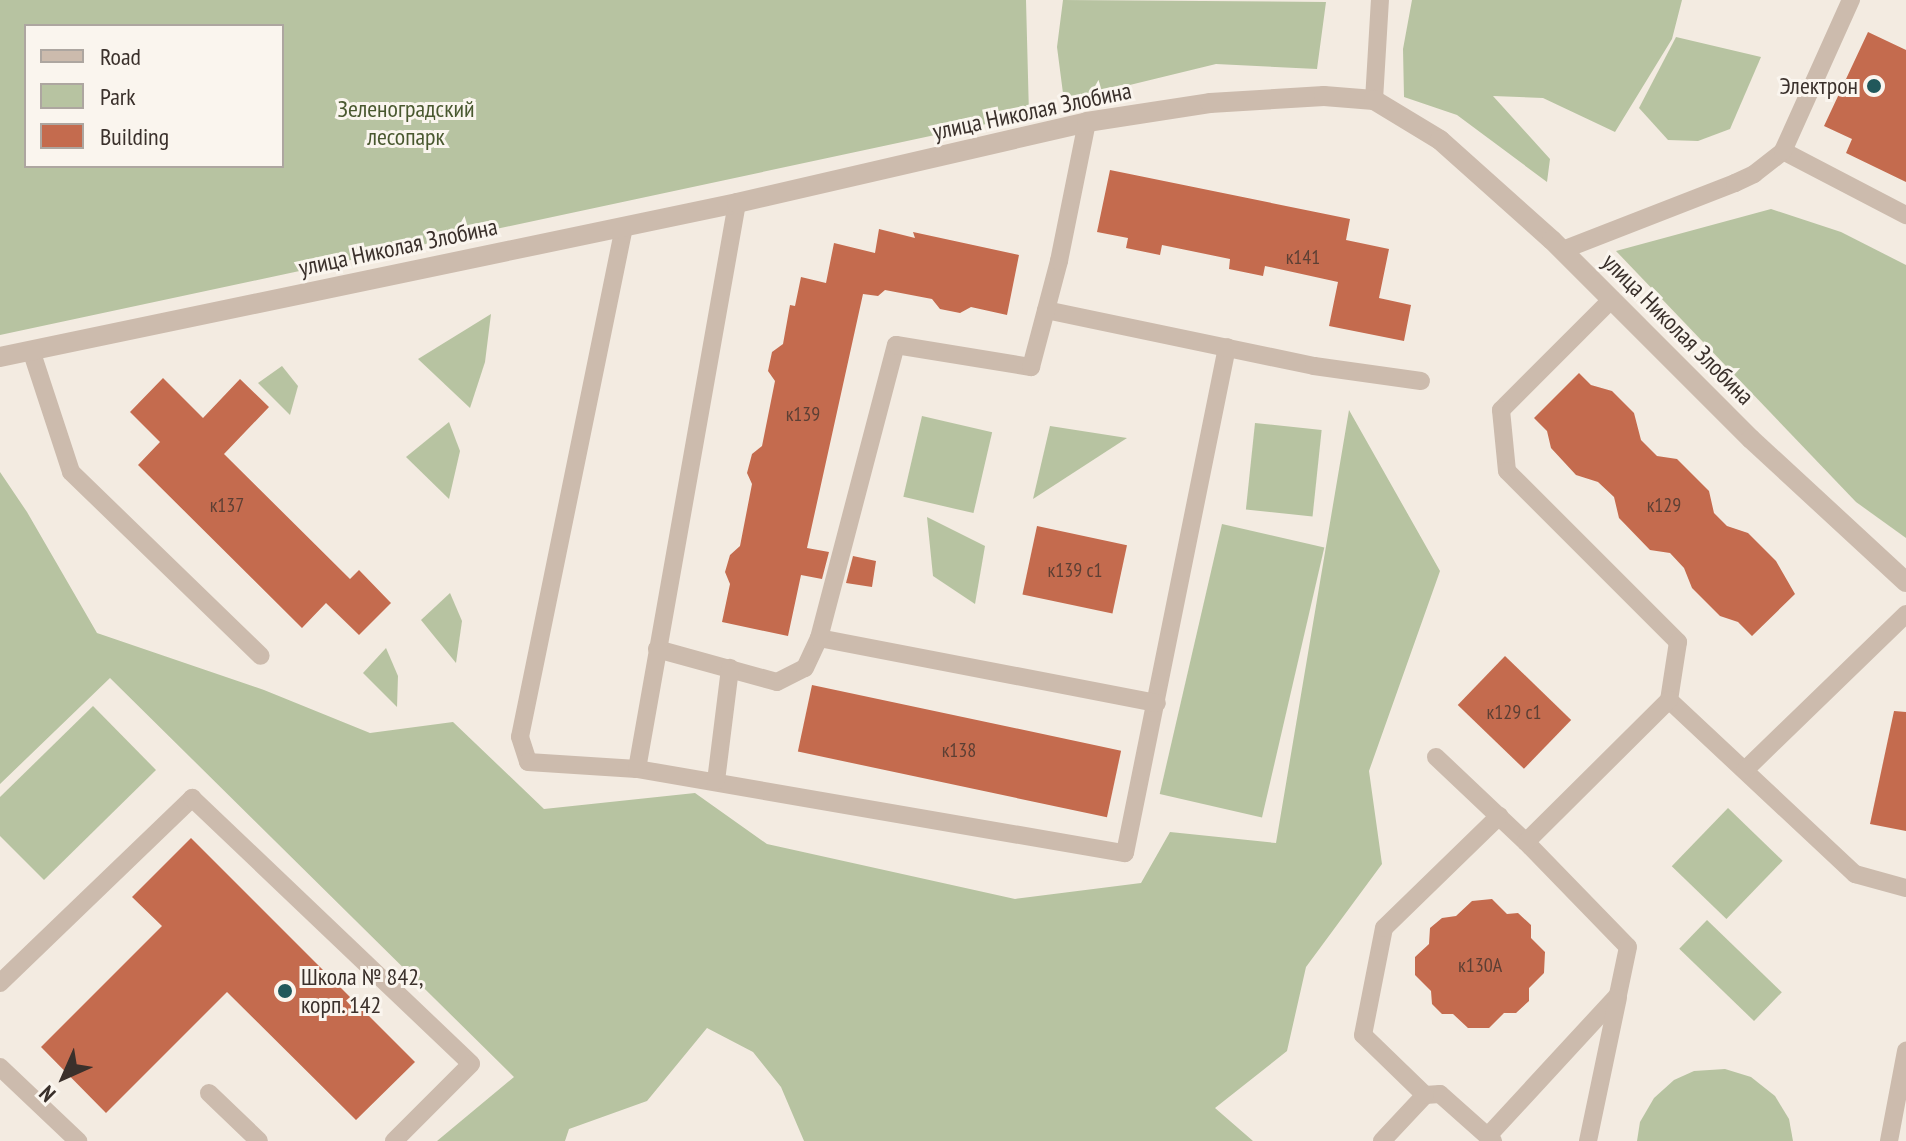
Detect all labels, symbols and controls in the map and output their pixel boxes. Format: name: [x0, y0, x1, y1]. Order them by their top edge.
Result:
legend: [24, 24, 284, 168]
text: Road: [100, 41, 141, 72]
place label: Электрон: [1780, 72, 1858, 100]
street label: улица Николая Злобина: [930, 76, 1134, 146]
marker: Электрон: [1865, 77, 1883, 95]
text: Park: [100, 81, 136, 112]
park label: Зеленоградский лесопарк: [338, 95, 474, 151]
text: Building: [100, 121, 169, 152]
street label: улица Николая Злобина: [296, 212, 500, 282]
house number: к141: [1286, 245, 1320, 269]
street label: улица Николая Злобина: [1596, 247, 1760, 411]
house number: к139: [786, 402, 820, 426]
house number: к137: [210, 493, 244, 517]
house number: к129: [1647, 493, 1681, 517]
house number: к139 с1: [1047, 558, 1103, 582]
house number: к129 с1: [1486, 700, 1542, 724]
house number: к138: [942, 738, 976, 762]
house number: к130А: [1458, 953, 1502, 977]
place label: Школа № 842, корп. 142: [301, 963, 423, 1019]
marker: Школа № 842, корп. 142: [276, 982, 294, 1000]
north arrow: [24, 1037, 104, 1117]
text: N: [33, 1080, 61, 1108]

